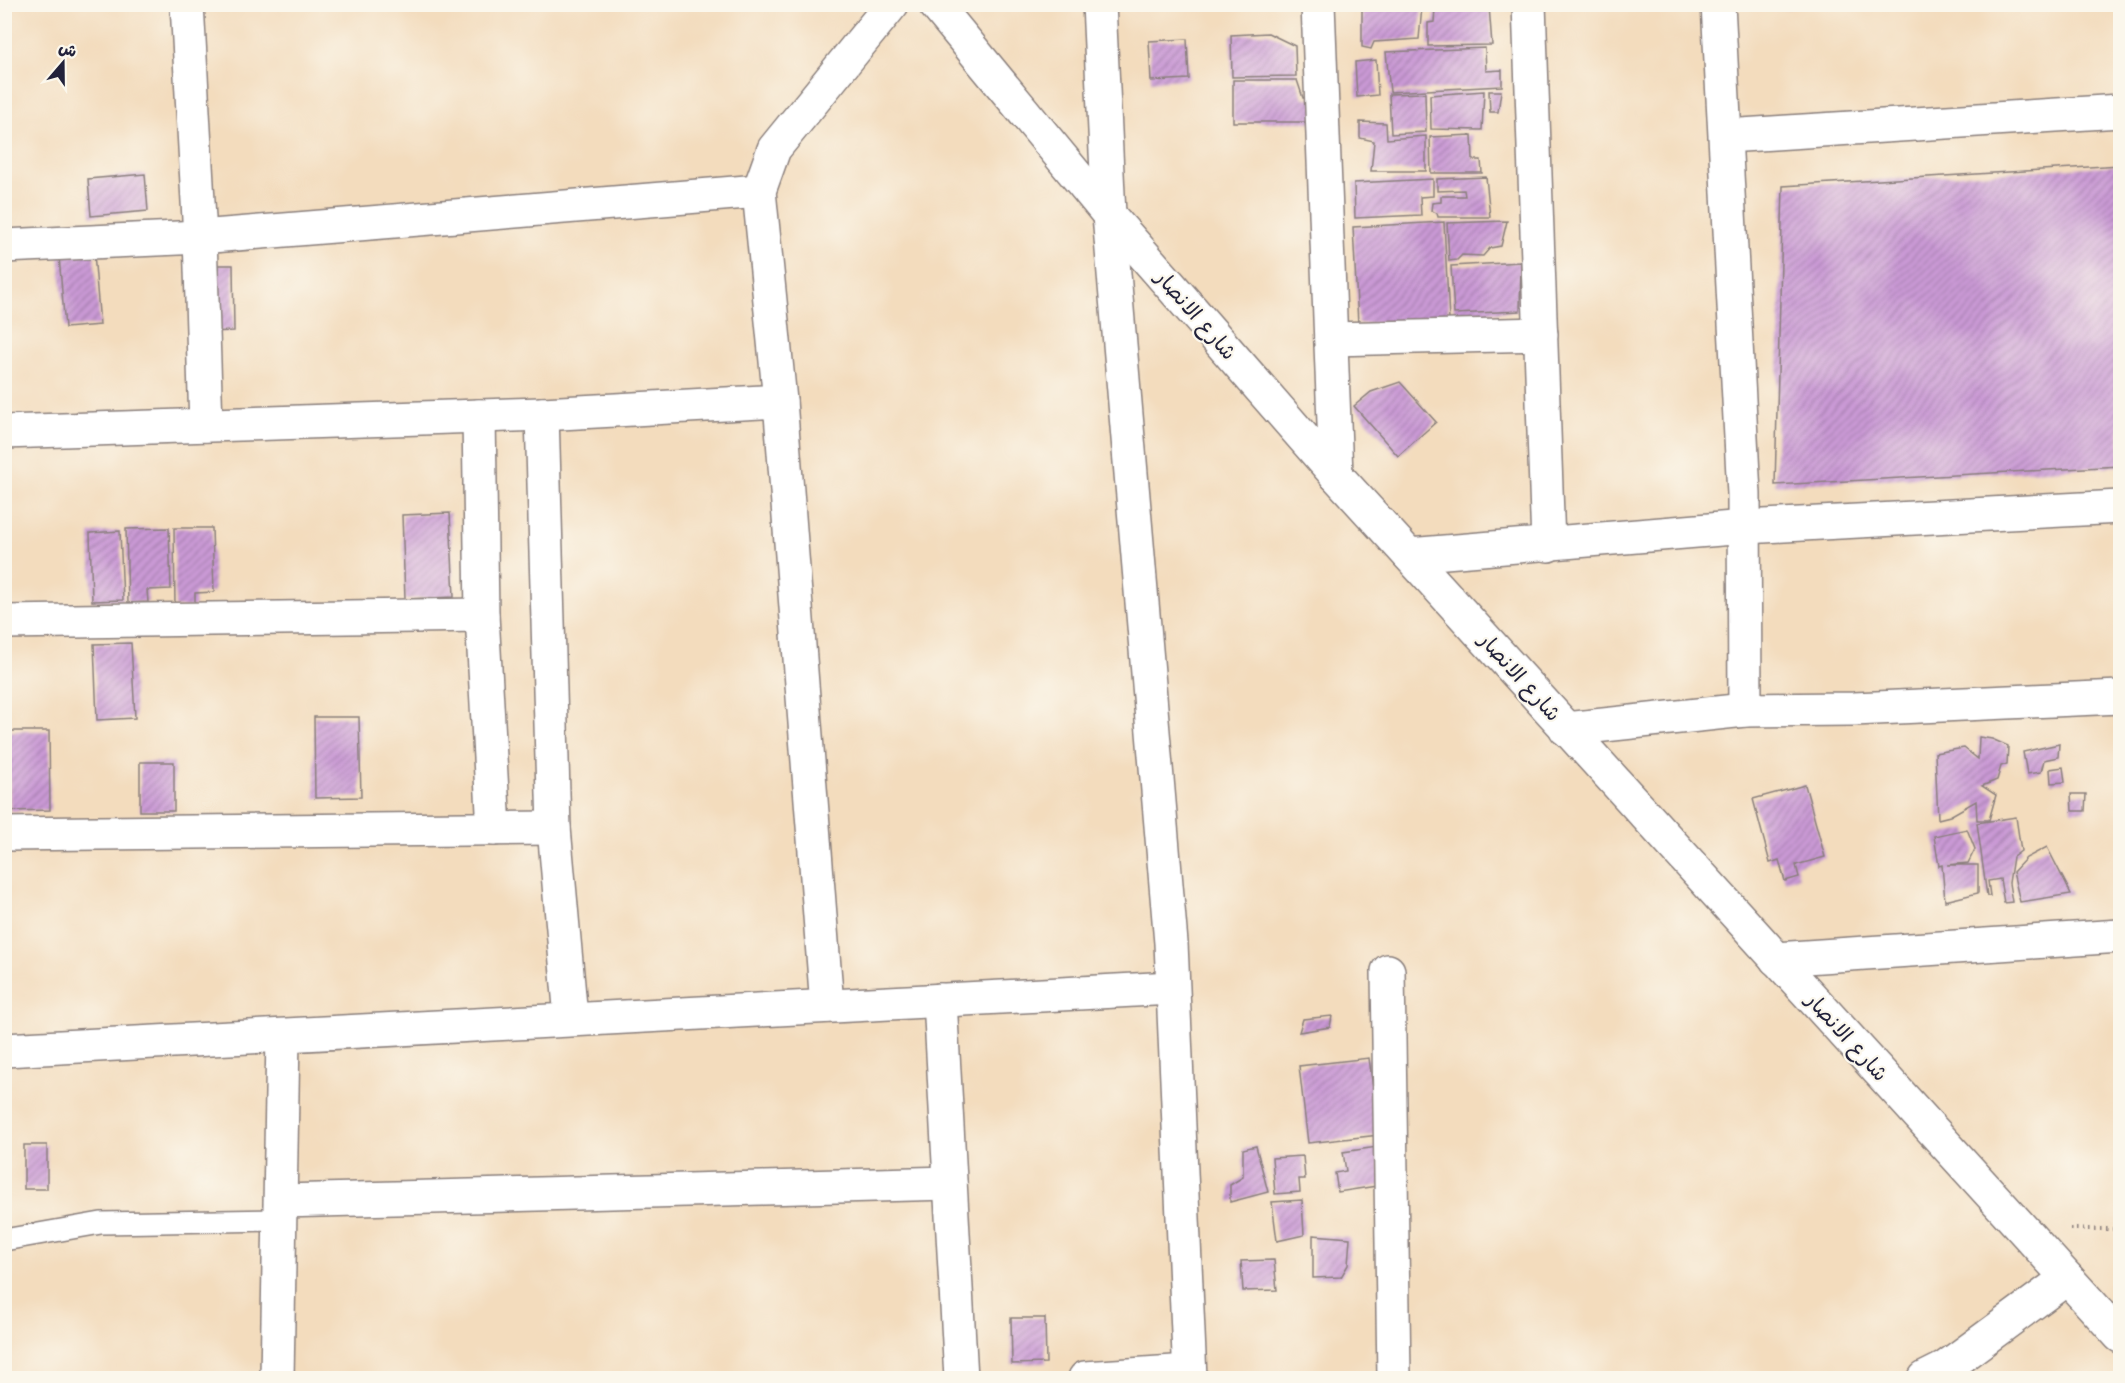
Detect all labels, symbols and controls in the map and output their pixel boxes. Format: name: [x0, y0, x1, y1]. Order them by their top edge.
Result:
north arrow: [33, 33, 93, 93]
text: ش: [56, 36, 80, 62]
street label: شارع الانصار: [1147, 263, 1243, 366]
street label: شارع الانصار: [1471, 625, 1567, 728]
street label: شارع الانصار: [1798, 985, 1894, 1088]

